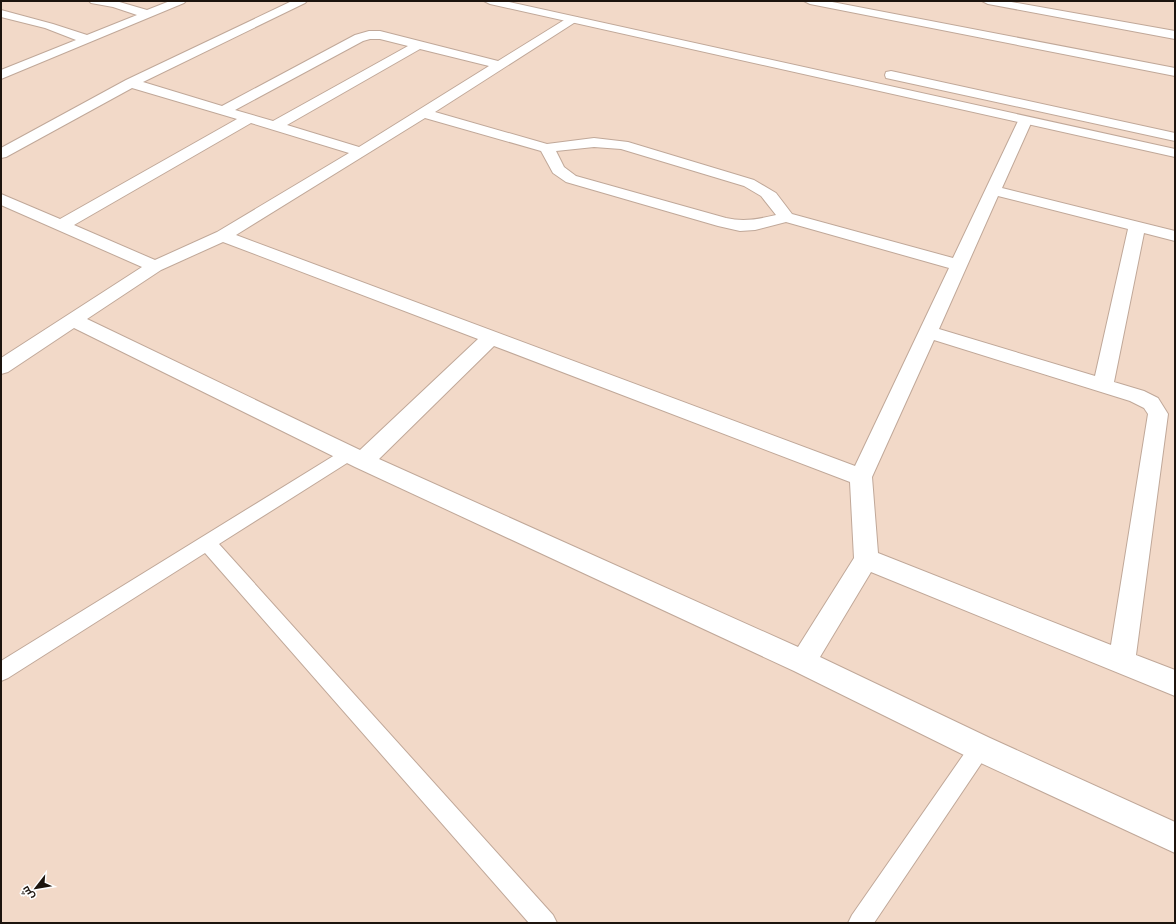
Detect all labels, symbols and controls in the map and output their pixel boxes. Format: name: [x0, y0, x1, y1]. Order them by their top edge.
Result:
north arrow: [16, 868, 56, 908]
text: ش: [18, 883, 37, 903]

